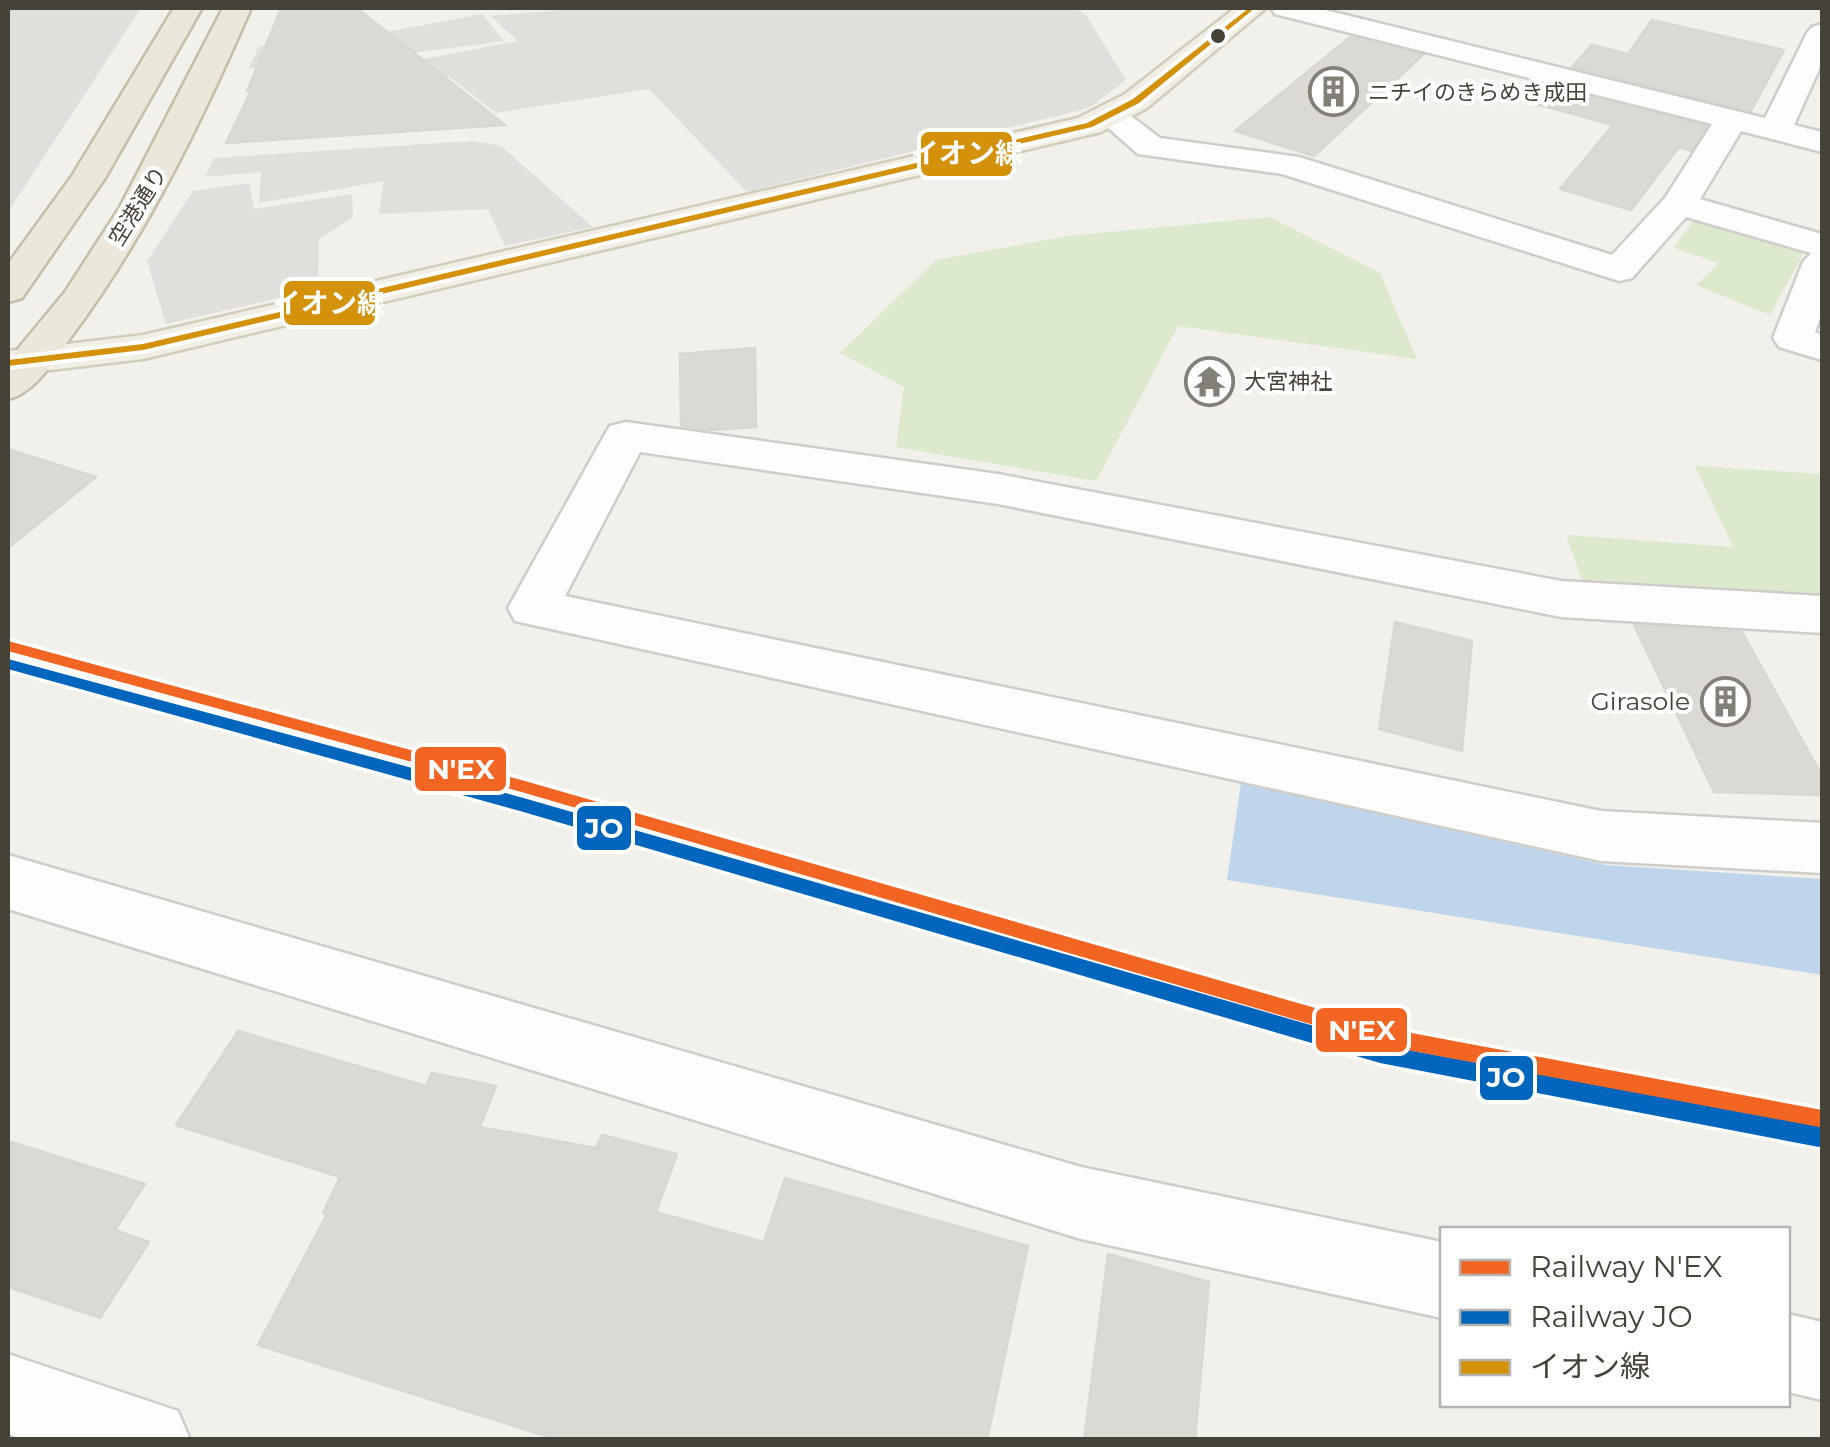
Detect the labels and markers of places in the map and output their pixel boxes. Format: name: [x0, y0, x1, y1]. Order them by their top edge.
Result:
unlabelled marker: [1208, 26, 1228, 46]
building icon: ニチイのきらめき成田: [1307, 66, 1359, 118]
place label: ニチイのきらめき成田: [1368, 79, 1587, 106]
temple icon: 大宮神社: [1183, 355, 1235, 407]
place label: 大宮神社: [1244, 368, 1332, 395]
building icon: Girasole: [1699, 675, 1751, 727]
place label: Girasole: [1590, 686, 1690, 716]

